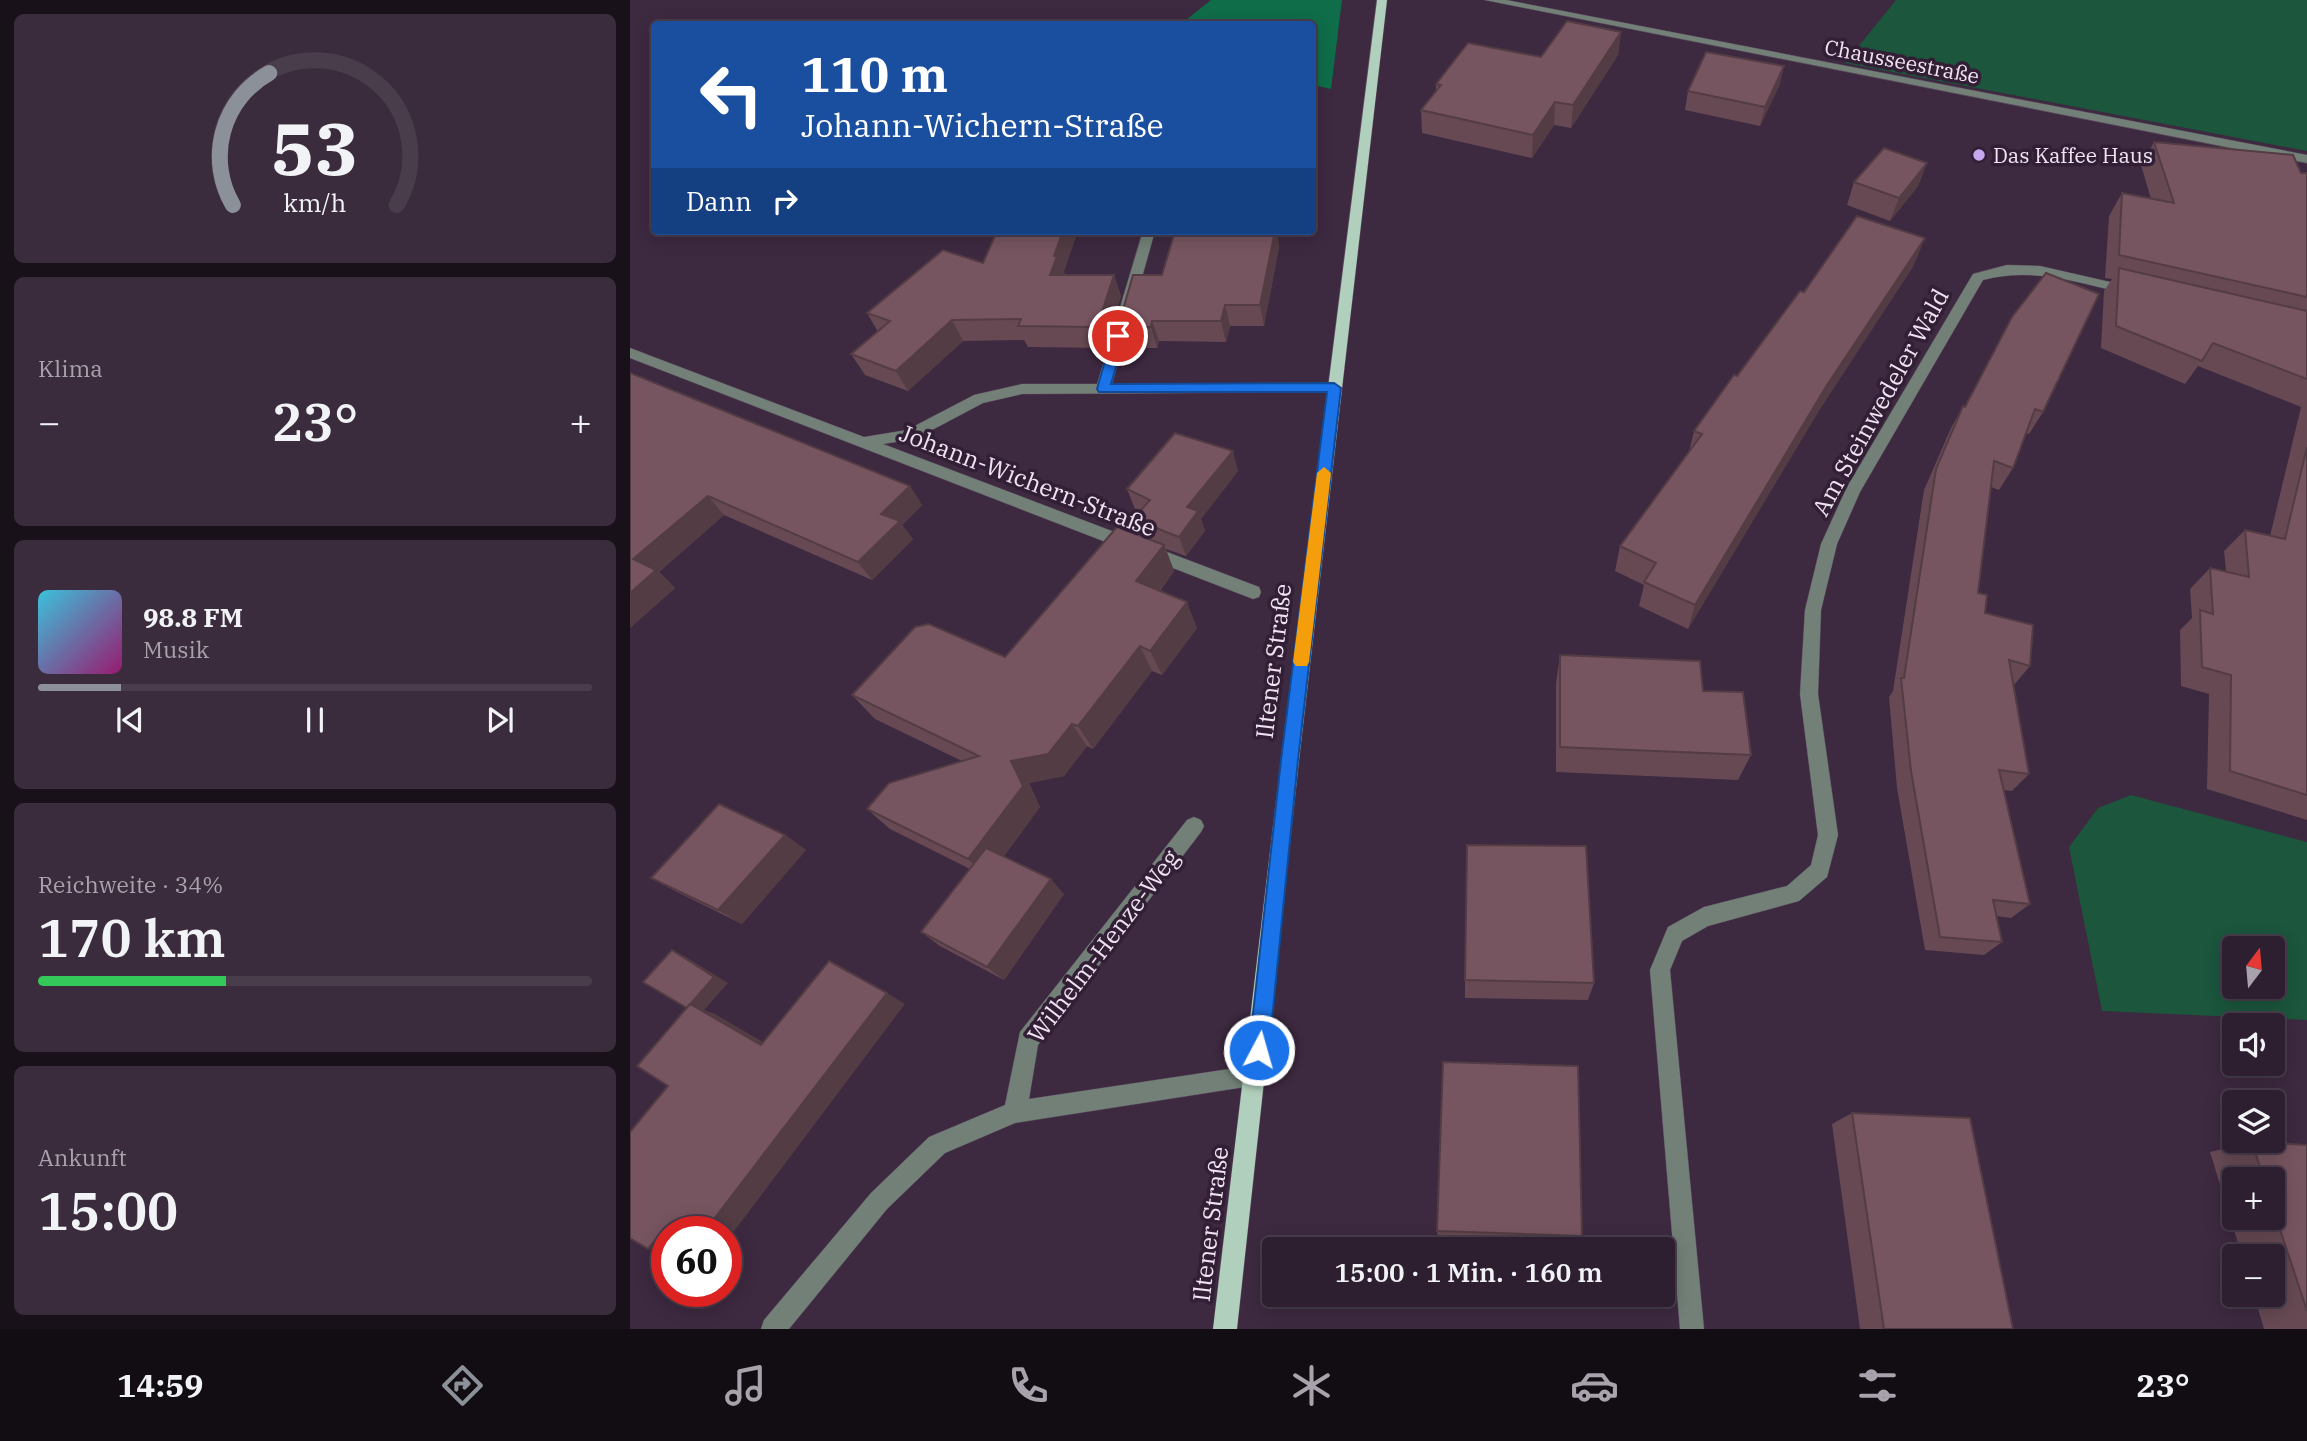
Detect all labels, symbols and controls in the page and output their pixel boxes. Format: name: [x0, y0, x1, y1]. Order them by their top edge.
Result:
street label: Chausseestraße: [1822, 32, 1982, 90]
text: 110 m: [801, 42, 948, 105]
icon: left: [686, 49, 777, 140]
text: 53: [271, 100, 359, 195]
text: Johann-Wichern-Straße: [801, 104, 1164, 146]
place label: Das Kaffee Haus: [1993, 141, 2153, 169]
marker: Das Kaffee Haus: [1971, 147, 1987, 163]
icon: right: [766, 182, 804, 220]
text: Dann: [686, 184, 752, 218]
text: km/h: [283, 185, 347, 218]
street label: Am Steinwedeler Wald: [1804, 283, 1956, 521]
pin: [1088, 306, 1148, 366]
icon: arrive: [1099, 317, 1137, 355]
text: Klima: [38, 353, 103, 383]
text: 23°: [272, 388, 358, 455]
text: −: [38, 397, 61, 446]
text: +: [569, 397, 592, 446]
street label: Johann-Wichern-Straße: [895, 416, 1161, 544]
street label: Iltener Straße: [1248, 582, 1298, 740]
text: 98.8 FM: [143, 600, 243, 634]
text: Musik: [143, 634, 209, 664]
icon: previous: [111, 701, 149, 739]
icon: pause: [296, 701, 334, 739]
icon: next: [481, 701, 519, 739]
street label: Wilhelm-Henze-Weg: [1020, 843, 1186, 1049]
text: Reichweite · 34%: [38, 869, 223, 899]
text: 170 km: [38, 904, 226, 971]
north arrow: [2222, 936, 2286, 999]
map controls: [2222, 936, 2285, 1307]
position arrow: [1222, 1013, 1296, 1087]
button: sound: [2222, 1013, 2285, 1076]
button: layers: [2222, 1090, 2285, 1153]
text: Ankunft: [38, 1142, 127, 1172]
street label: Iltener Straße: [1185, 1145, 1235, 1303]
button: +: [2222, 1167, 2285, 1230]
text: 15:00: [38, 1177, 178, 1244]
speed limit sign: 60: [651, 1216, 742, 1307]
button: −: [2222, 1244, 2285, 1307]
text: 15:00 · 1 Min. · 160 m: [1335, 1255, 1602, 1289]
icon: directions: [438, 1361, 487, 1410]
icon: music: [721, 1361, 770, 1410]
icon: phone: [1004, 1361, 1053, 1410]
icon: climate: [1287, 1361, 1336, 1410]
icon: car: [1570, 1361, 1619, 1410]
icon: filters: [1853, 1361, 1902, 1410]
text: 14:59: [117, 1364, 204, 1406]
text: 23°: [2136, 1364, 2190, 1406]

